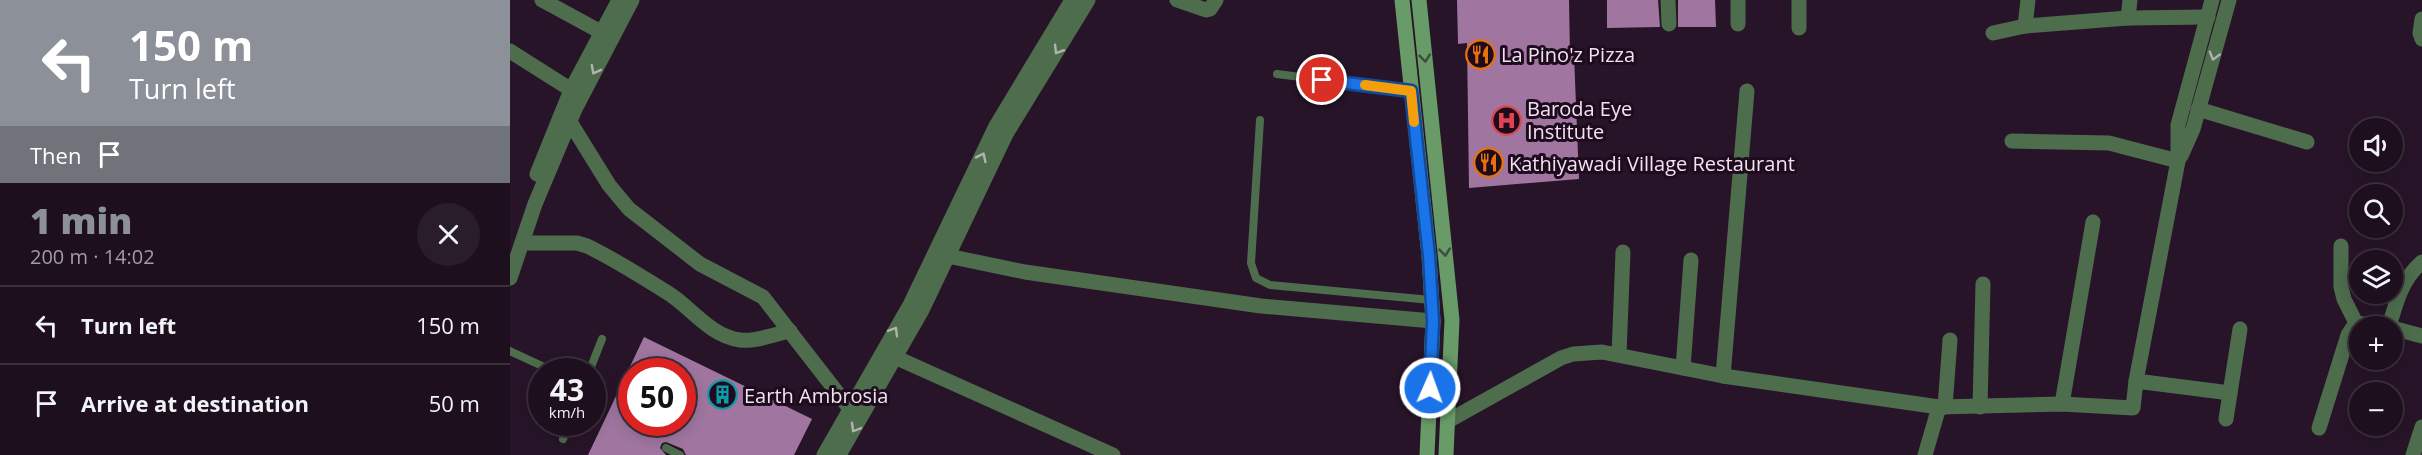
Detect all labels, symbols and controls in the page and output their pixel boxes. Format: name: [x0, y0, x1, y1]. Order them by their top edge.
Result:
text: 150 m: [129, 16, 253, 73]
icon: left: [30, 24, 108, 102]
restaurant icon: La Pino'z Pizza: [1464, 38, 1496, 70]
place label: La Pino'z Pizza: [1501, 41, 1635, 68]
one-way arrow: [1053, 44, 1065, 54]
one-way arrow: [2209, 50, 2221, 61]
pin: [1296, 54, 1347, 105]
one-way arrow: [1418, 54, 1431, 63]
icon: arrive: [1305, 63, 1338, 96]
one-way arrow: [591, 64, 603, 75]
text: Turn left: [129, 70, 236, 107]
place label: Baroda Eye Institute: [1527, 95, 1632, 145]
hospital icon: Baroda Eye Institute: [1490, 104, 1522, 136]
map controls: [2349, 118, 2403, 436]
button: sound: [2349, 118, 2403, 172]
icon: arrive: [93, 138, 126, 171]
text: Then: [30, 140, 81, 170]
restaurant icon: Kathiyawadi Village Restaurant: [1472, 147, 1504, 179]
place label: Kathiyawadi Village Restaurant: [1509, 150, 1795, 177]
one-way arrow: [974, 152, 986, 163]
button: search: [2349, 184, 2403, 238]
text: 1 min: [30, 196, 132, 245]
button: close: [417, 203, 480, 266]
text: 200 m · 14:02: [30, 243, 155, 270]
one-way arrow: [1438, 248, 1451, 257]
button: layers: [2349, 250, 2403, 304]
icon: left: [30, 309, 63, 342]
text: Turn left: [81, 310, 176, 340]
text: 150 m: [416, 310, 480, 340]
button: +: [2349, 316, 2403, 370]
one-way arrow: [887, 327, 899, 337]
position arrow: [1398, 356, 1462, 420]
speed limit sign: 50: [618, 358, 696, 436]
text: 43: [550, 369, 584, 410]
building icon: Earth Ambrosia: [707, 379, 739, 411]
place label: Earth Ambrosia: [744, 382, 888, 409]
button: −: [2349, 382, 2403, 436]
icon: arrive: [30, 387, 63, 420]
text: Arrive at destination: [81, 388, 309, 418]
text: 50 m: [429, 388, 480, 418]
text: km/h: [549, 402, 585, 422]
one-way arrow: [850, 422, 862, 432]

